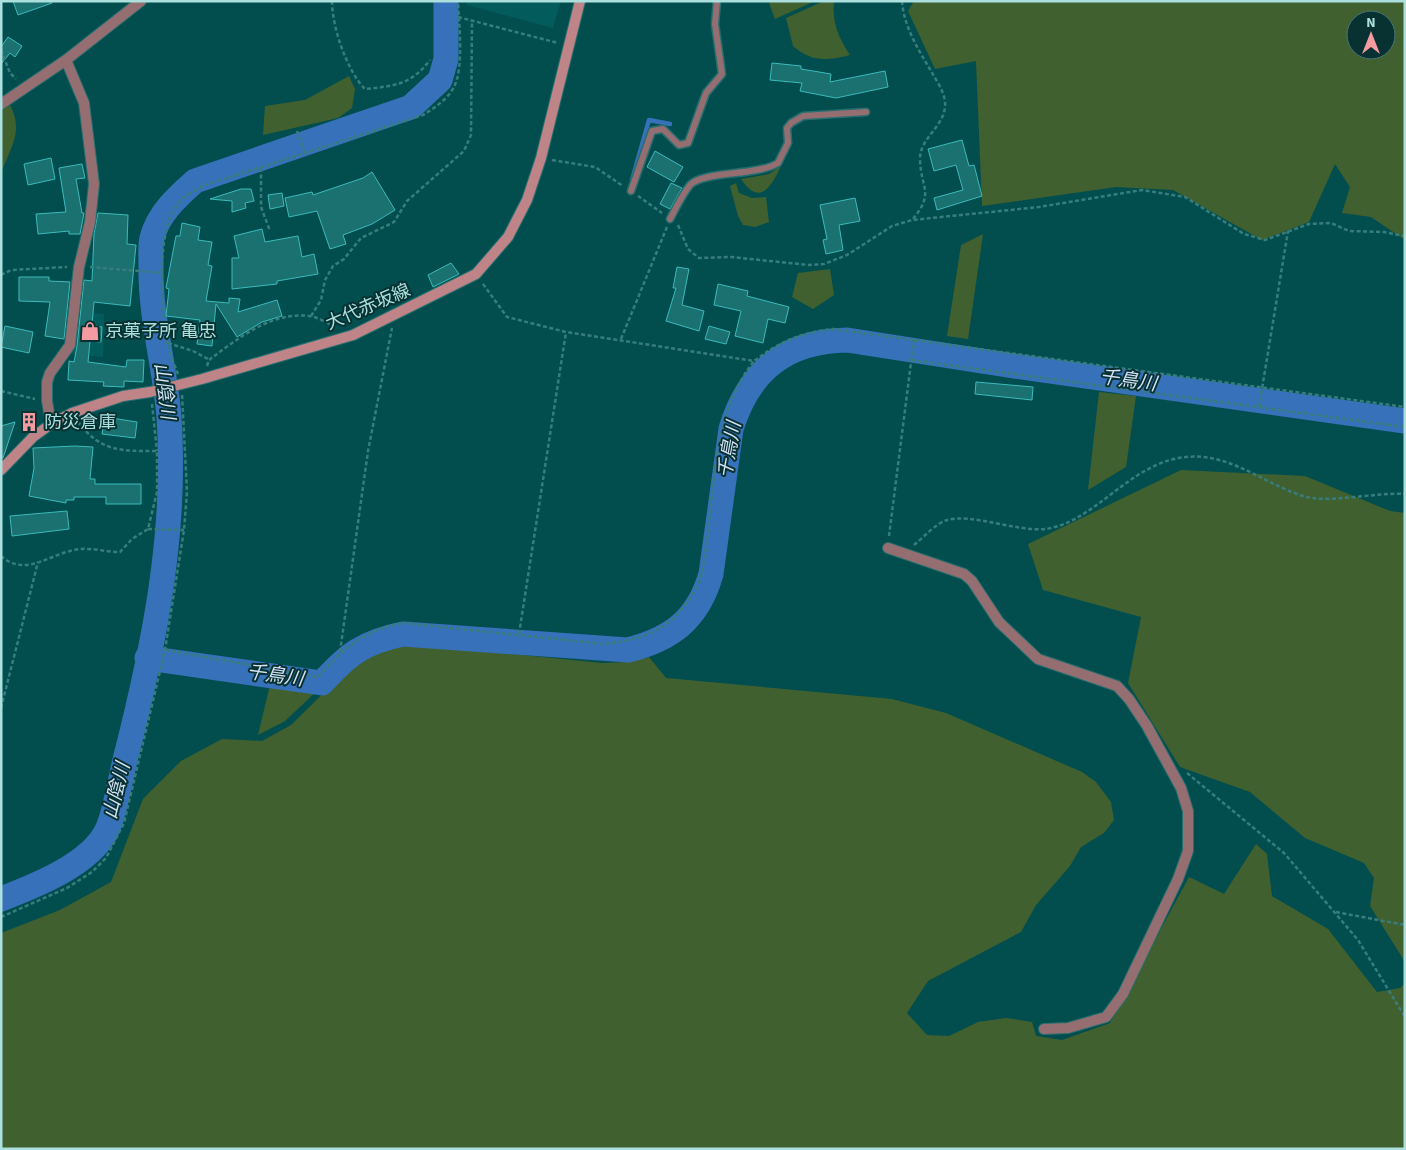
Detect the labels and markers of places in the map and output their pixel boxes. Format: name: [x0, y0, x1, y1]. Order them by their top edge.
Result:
place label: 京菓子所 亀忠: [105, 319, 217, 344]
shop icon: 京菓子所 亀忠: [79, 320, 101, 342]
place label: 防災倉庫: [44, 410, 116, 435]
building icon: 防災倉庫: [18, 411, 40, 433]

